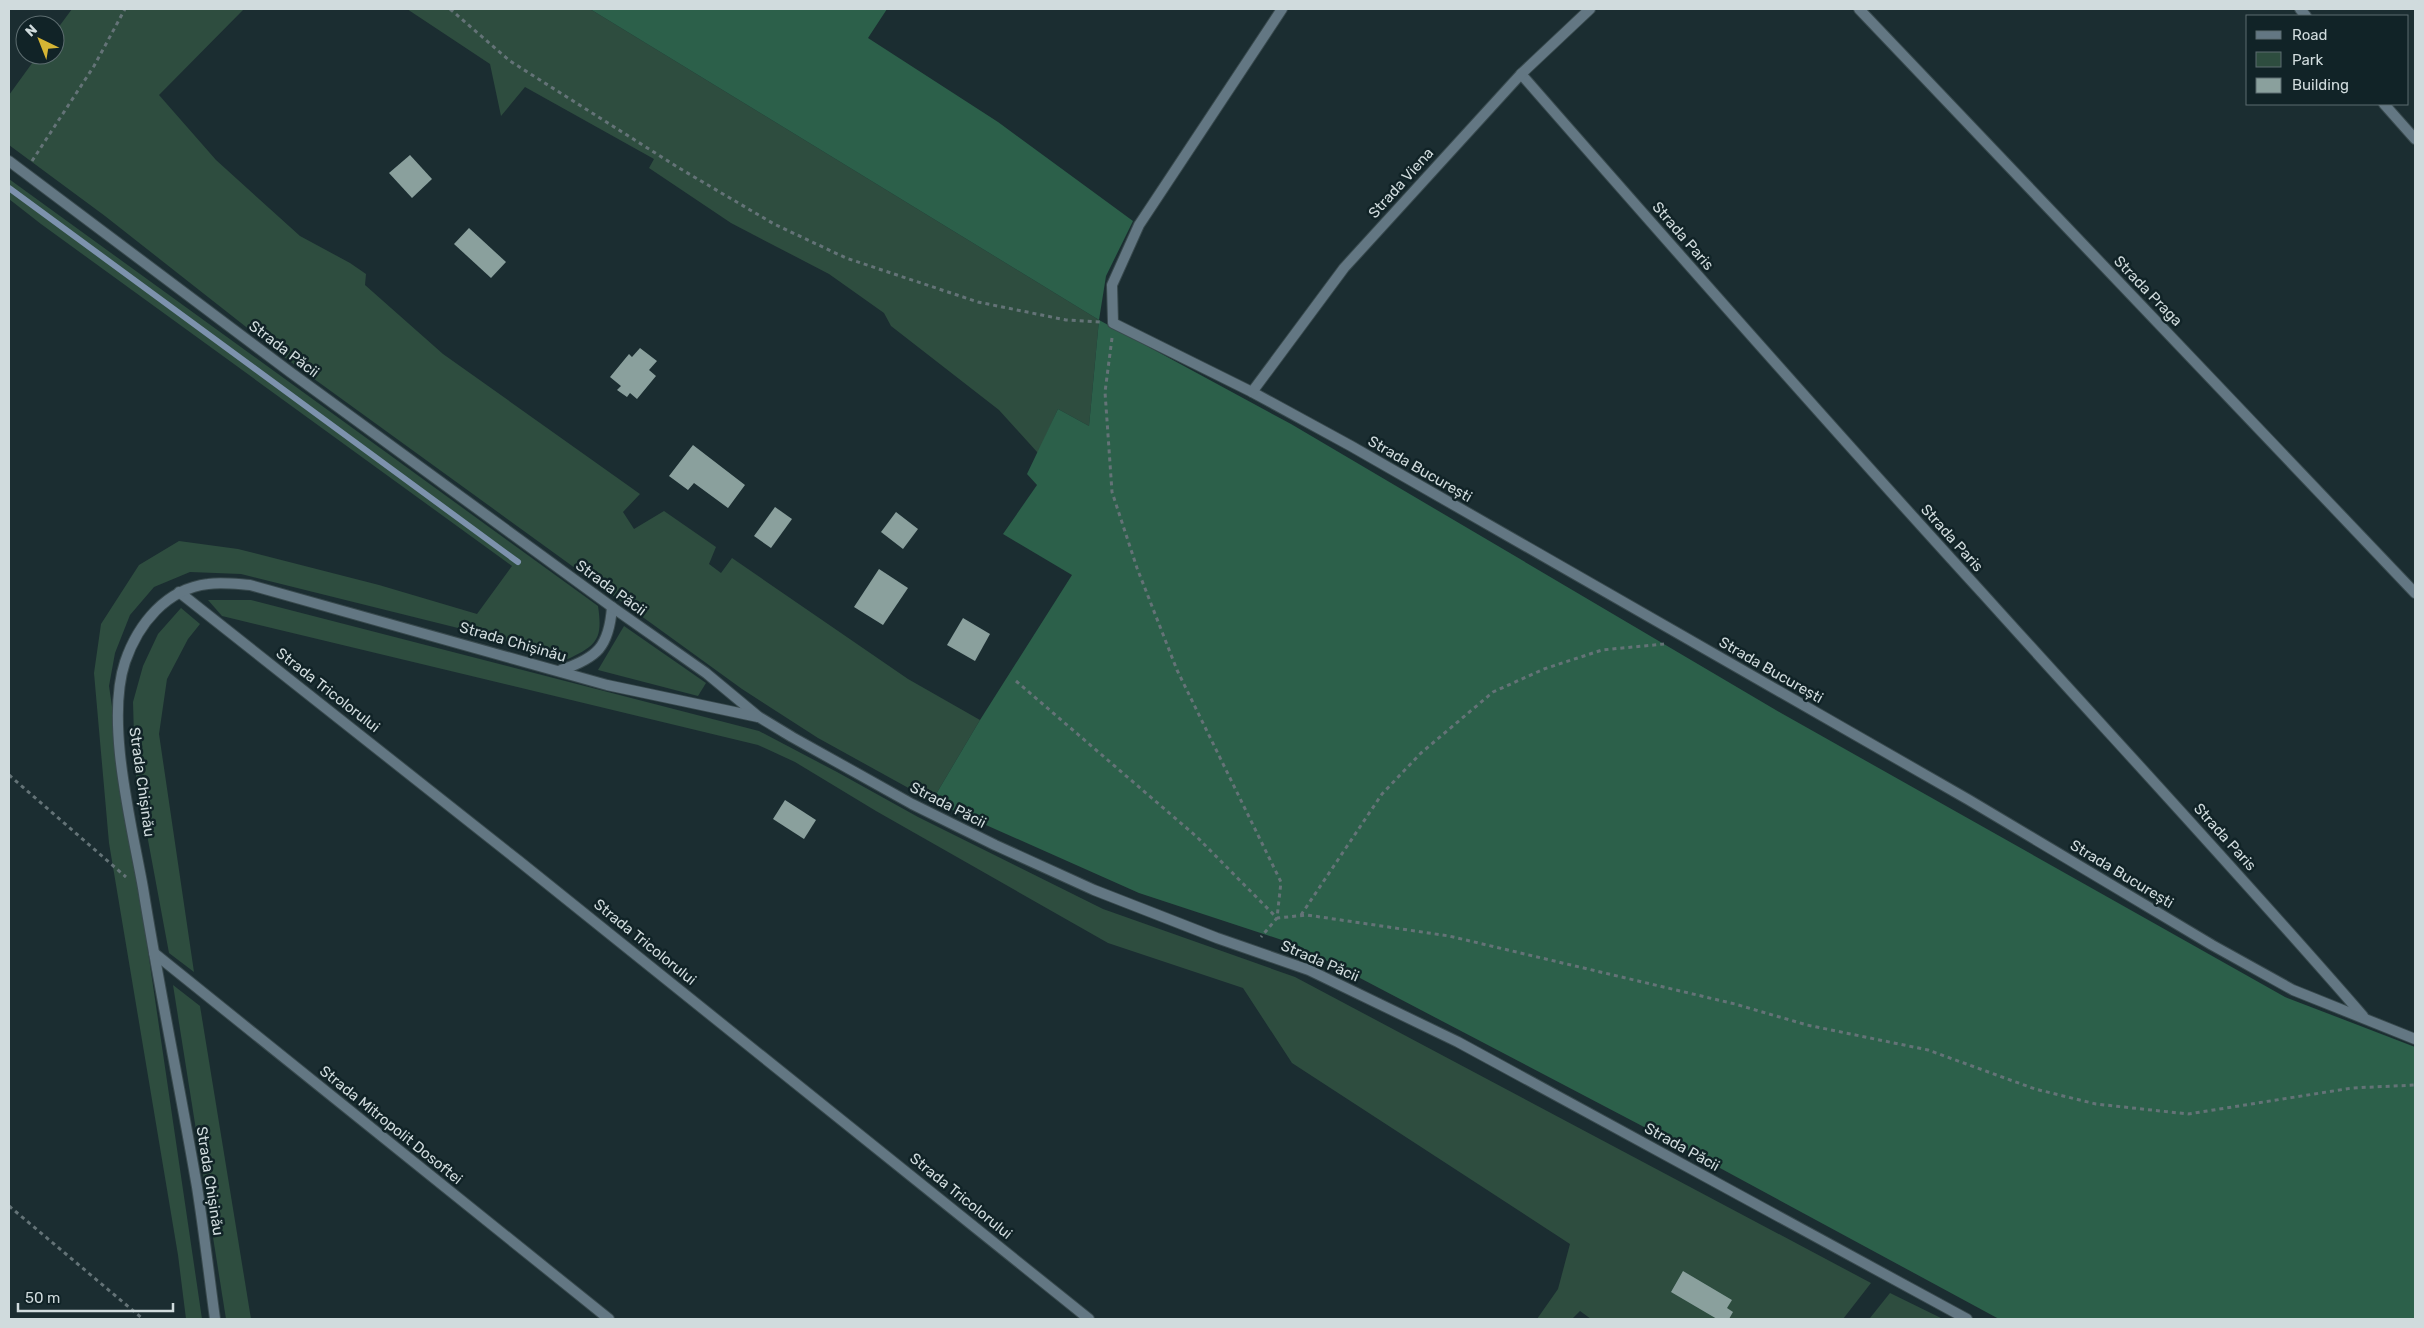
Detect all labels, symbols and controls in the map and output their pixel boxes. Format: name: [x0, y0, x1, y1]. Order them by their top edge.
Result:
north arrow: [15, 15, 65, 65]
legend: [2246, 15, 2409, 105]
text: N: [22, 21, 41, 41]
text: Road: [2292, 26, 2328, 44]
text: Park: [2292, 51, 2323, 69]
text: Building: [2292, 76, 2349, 94]
street label: Strada Viena: [1365, 144, 1437, 222]
street label: Strada Paris: [1648, 198, 1718, 274]
street label: Strada Praga: [2110, 252, 2186, 330]
street label: Strada Păcii: [245, 317, 323, 381]
street label: Strada București: [1365, 432, 1475, 506]
street label: Strada Paris: [1917, 501, 1987, 576]
street label: Strada Păcii: [572, 556, 650, 620]
street label: Strada Chișinău: [457, 618, 569, 666]
street label: Strada București: [1716, 633, 1826, 707]
street label: Strada Tricolorului: [273, 644, 383, 736]
street label: Strada Chișinău: [125, 726, 159, 838]
street label: Strada Păcii: [907, 778, 989, 832]
street label: Strada Paris: [2190, 800, 2260, 875]
street label: Strada București: [2067, 836, 2177, 912]
street label: Strada Tricolorului: [590, 895, 700, 989]
street label: Strada Păcii: [1278, 936, 1362, 986]
street label: Strada Mitropolit Dosoftei: [316, 1062, 466, 1188]
street label: Strada Păcii: [1641, 1119, 1723, 1175]
street label: Strada Chișinău: [192, 1125, 228, 1237]
street label: Strada Tricolorului: [906, 1149, 1016, 1243]
scale bar: [18, 1280, 172, 1312]
text: 50 m: [25, 1289, 60, 1307]

